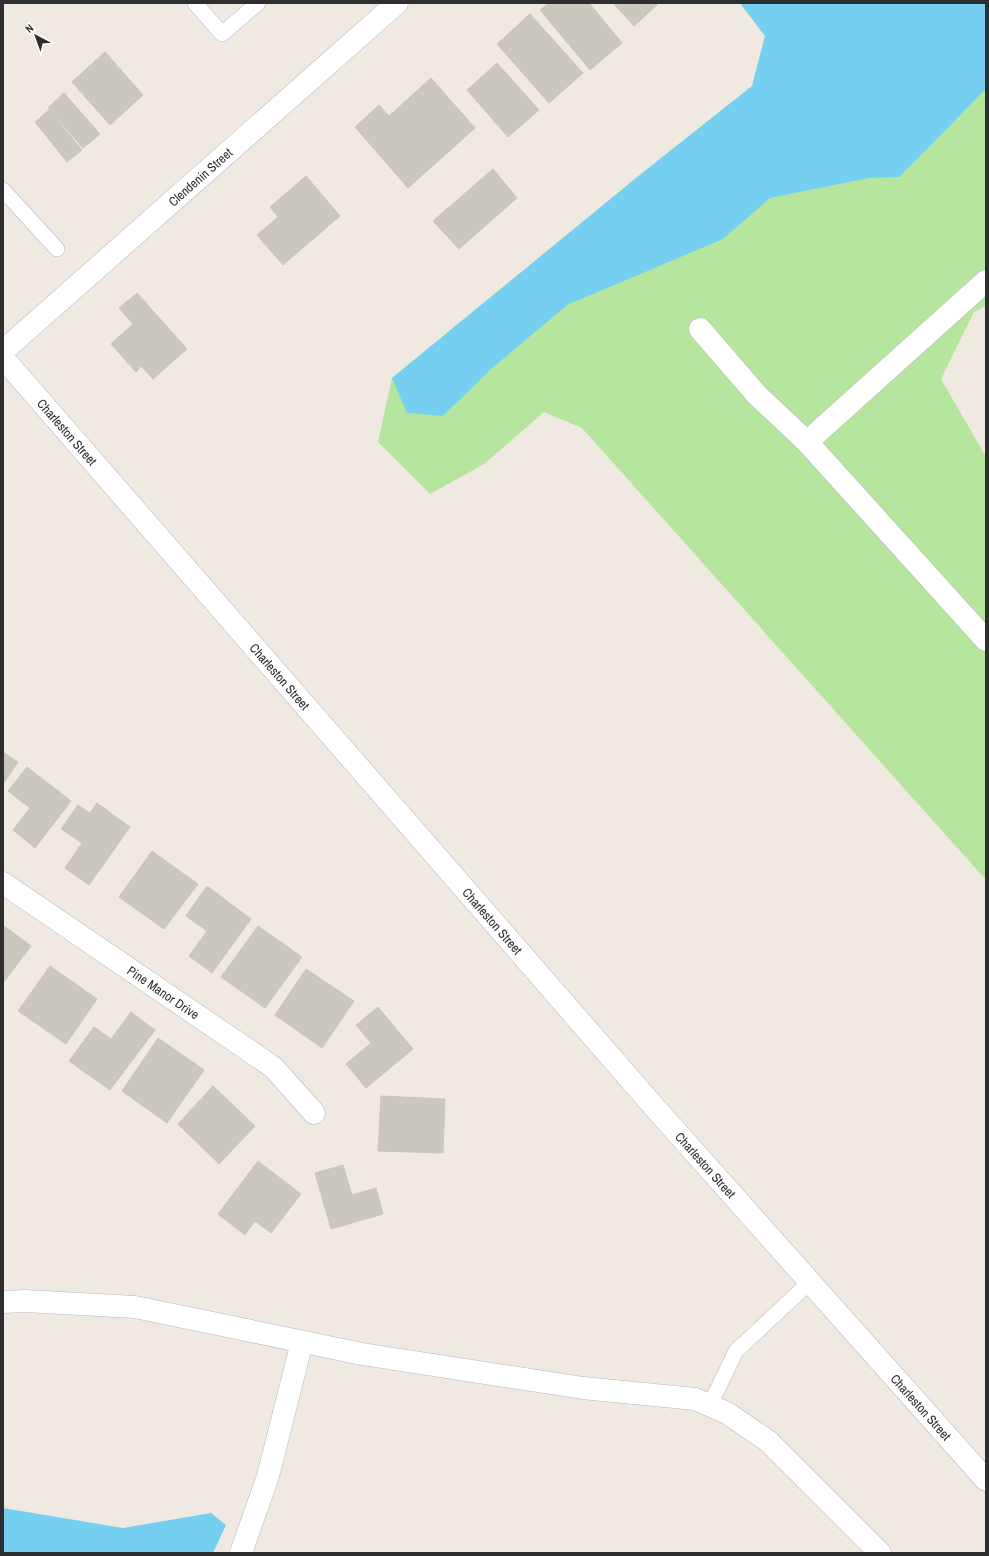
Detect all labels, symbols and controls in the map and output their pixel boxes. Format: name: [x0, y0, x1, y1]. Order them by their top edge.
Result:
north arrow: [16, 16, 56, 56]
text: N: [22, 21, 36, 36]
street label: Clendenin Street: [165, 144, 236, 210]
street label: Charleston Street: [33, 395, 101, 469]
street label: Charleston Street: [246, 640, 313, 714]
street label: Charleston Street: [458, 884, 526, 958]
street label: Pine Manor Drive: [124, 962, 202, 1023]
street label: Charleston Street: [671, 1129, 739, 1202]
street label: Charleston Street: [887, 1371, 955, 1444]

